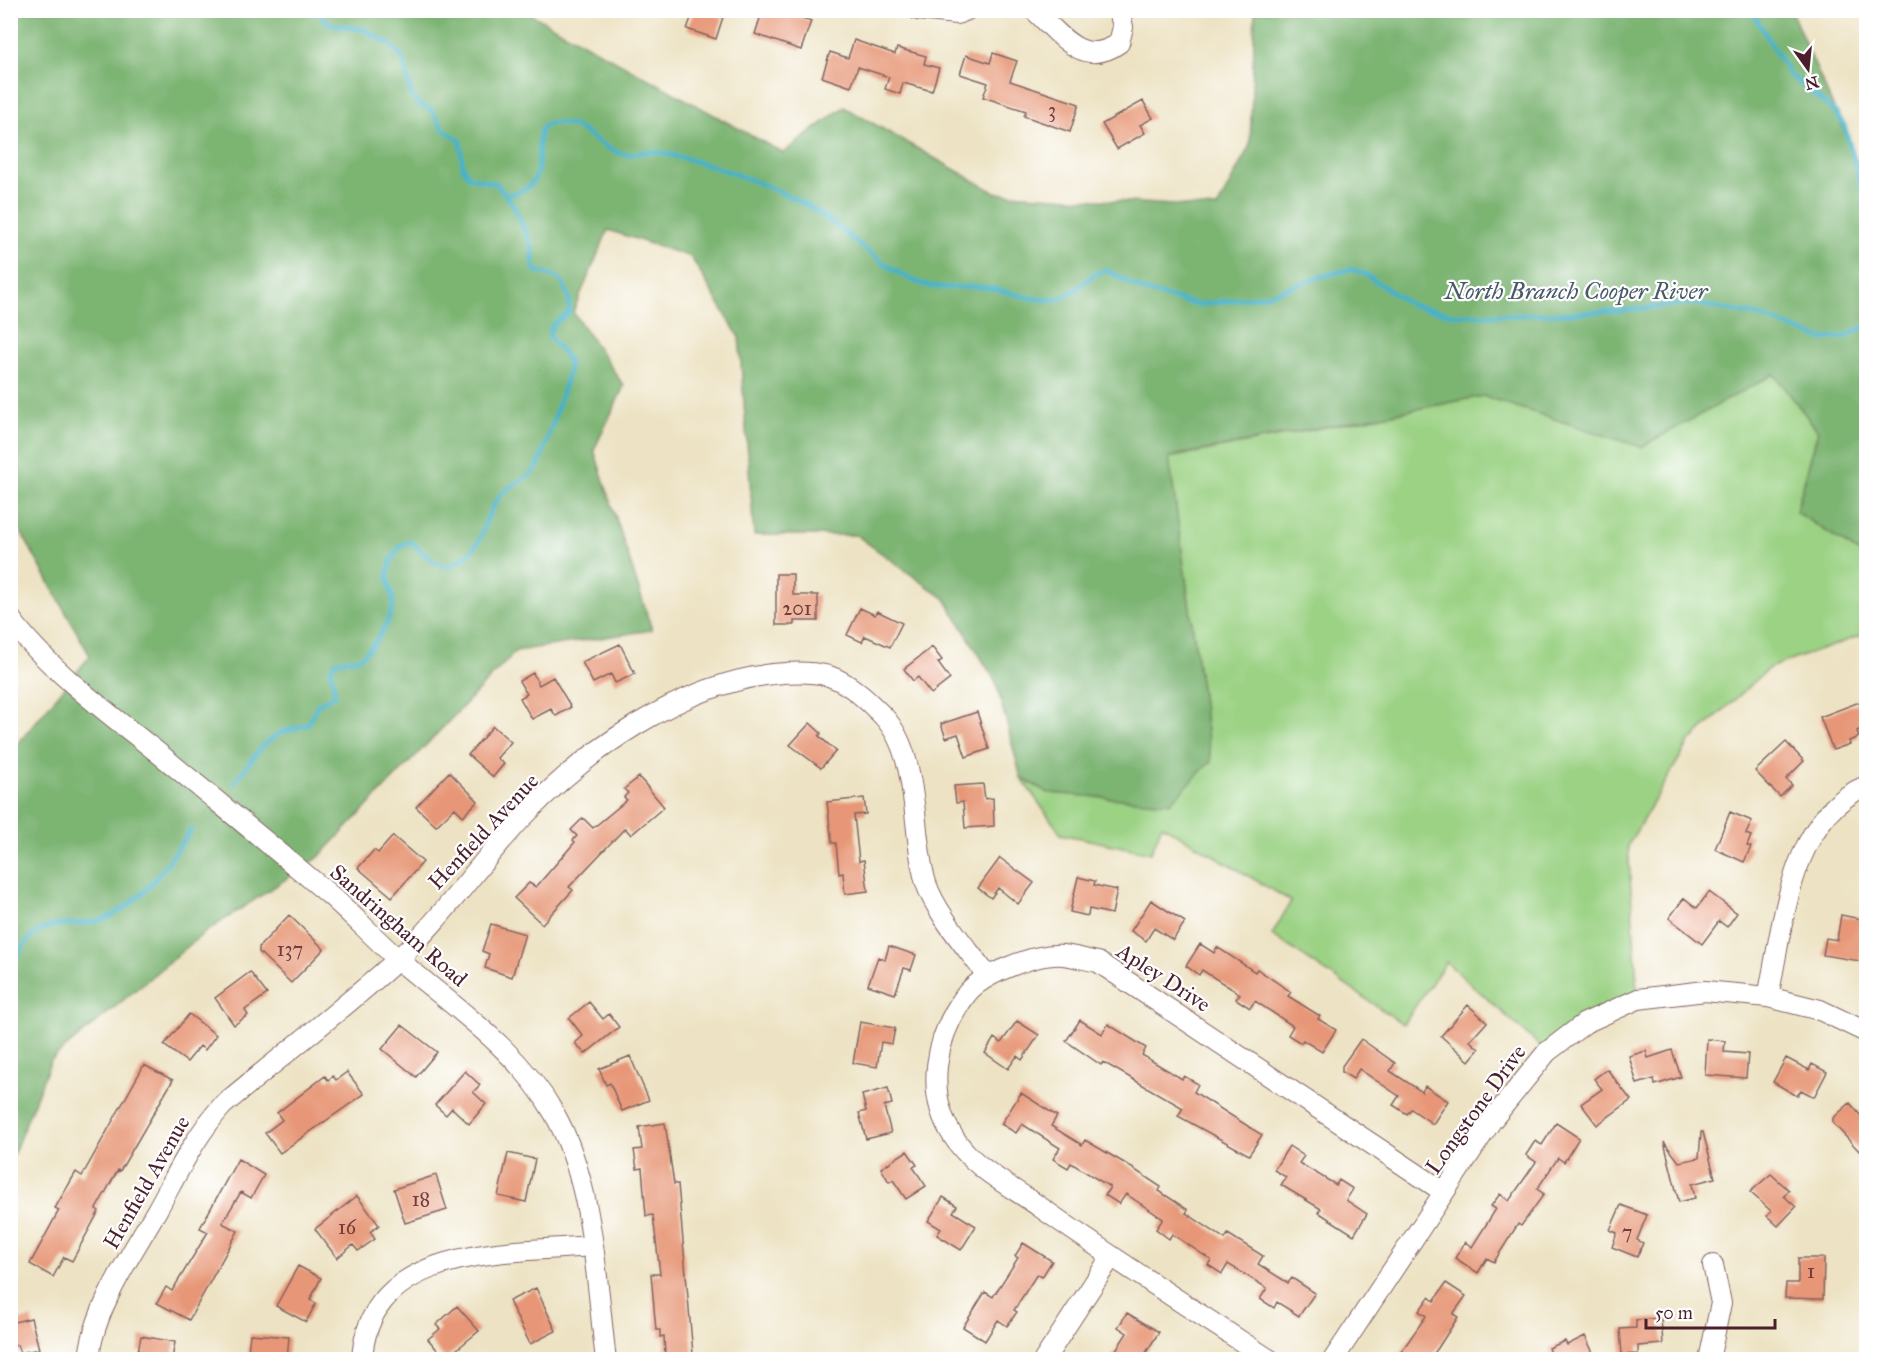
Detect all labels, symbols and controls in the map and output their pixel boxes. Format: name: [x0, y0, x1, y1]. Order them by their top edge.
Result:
north arrow: [1778, 39, 1838, 99]
text: N: [1802, 72, 1821, 94]
house number: 3: [1048, 98, 1056, 122]
water label: North Branch Cooper River: [1443, 276, 1709, 306]
house number: 201: [782, 596, 812, 620]
street label: Henfield Avenue: [423, 767, 544, 895]
street label: Sandringham Road: [325, 858, 473, 992]
house number: 137: [277, 937, 303, 961]
street label: Apley Drive: [1111, 937, 1216, 1018]
street label: Longstone Drive: [1419, 1039, 1531, 1179]
street label: Henfield Avenue: [97, 1111, 195, 1254]
house number: 18: [412, 1187, 430, 1211]
house number: 16: [338, 1215, 357, 1239]
house number: 7: [1622, 1220, 1632, 1244]
house number: 1: [1807, 1259, 1815, 1283]
scale bar: [1646, 1292, 1775, 1330]
text: 50 m: [1655, 1302, 1693, 1324]

